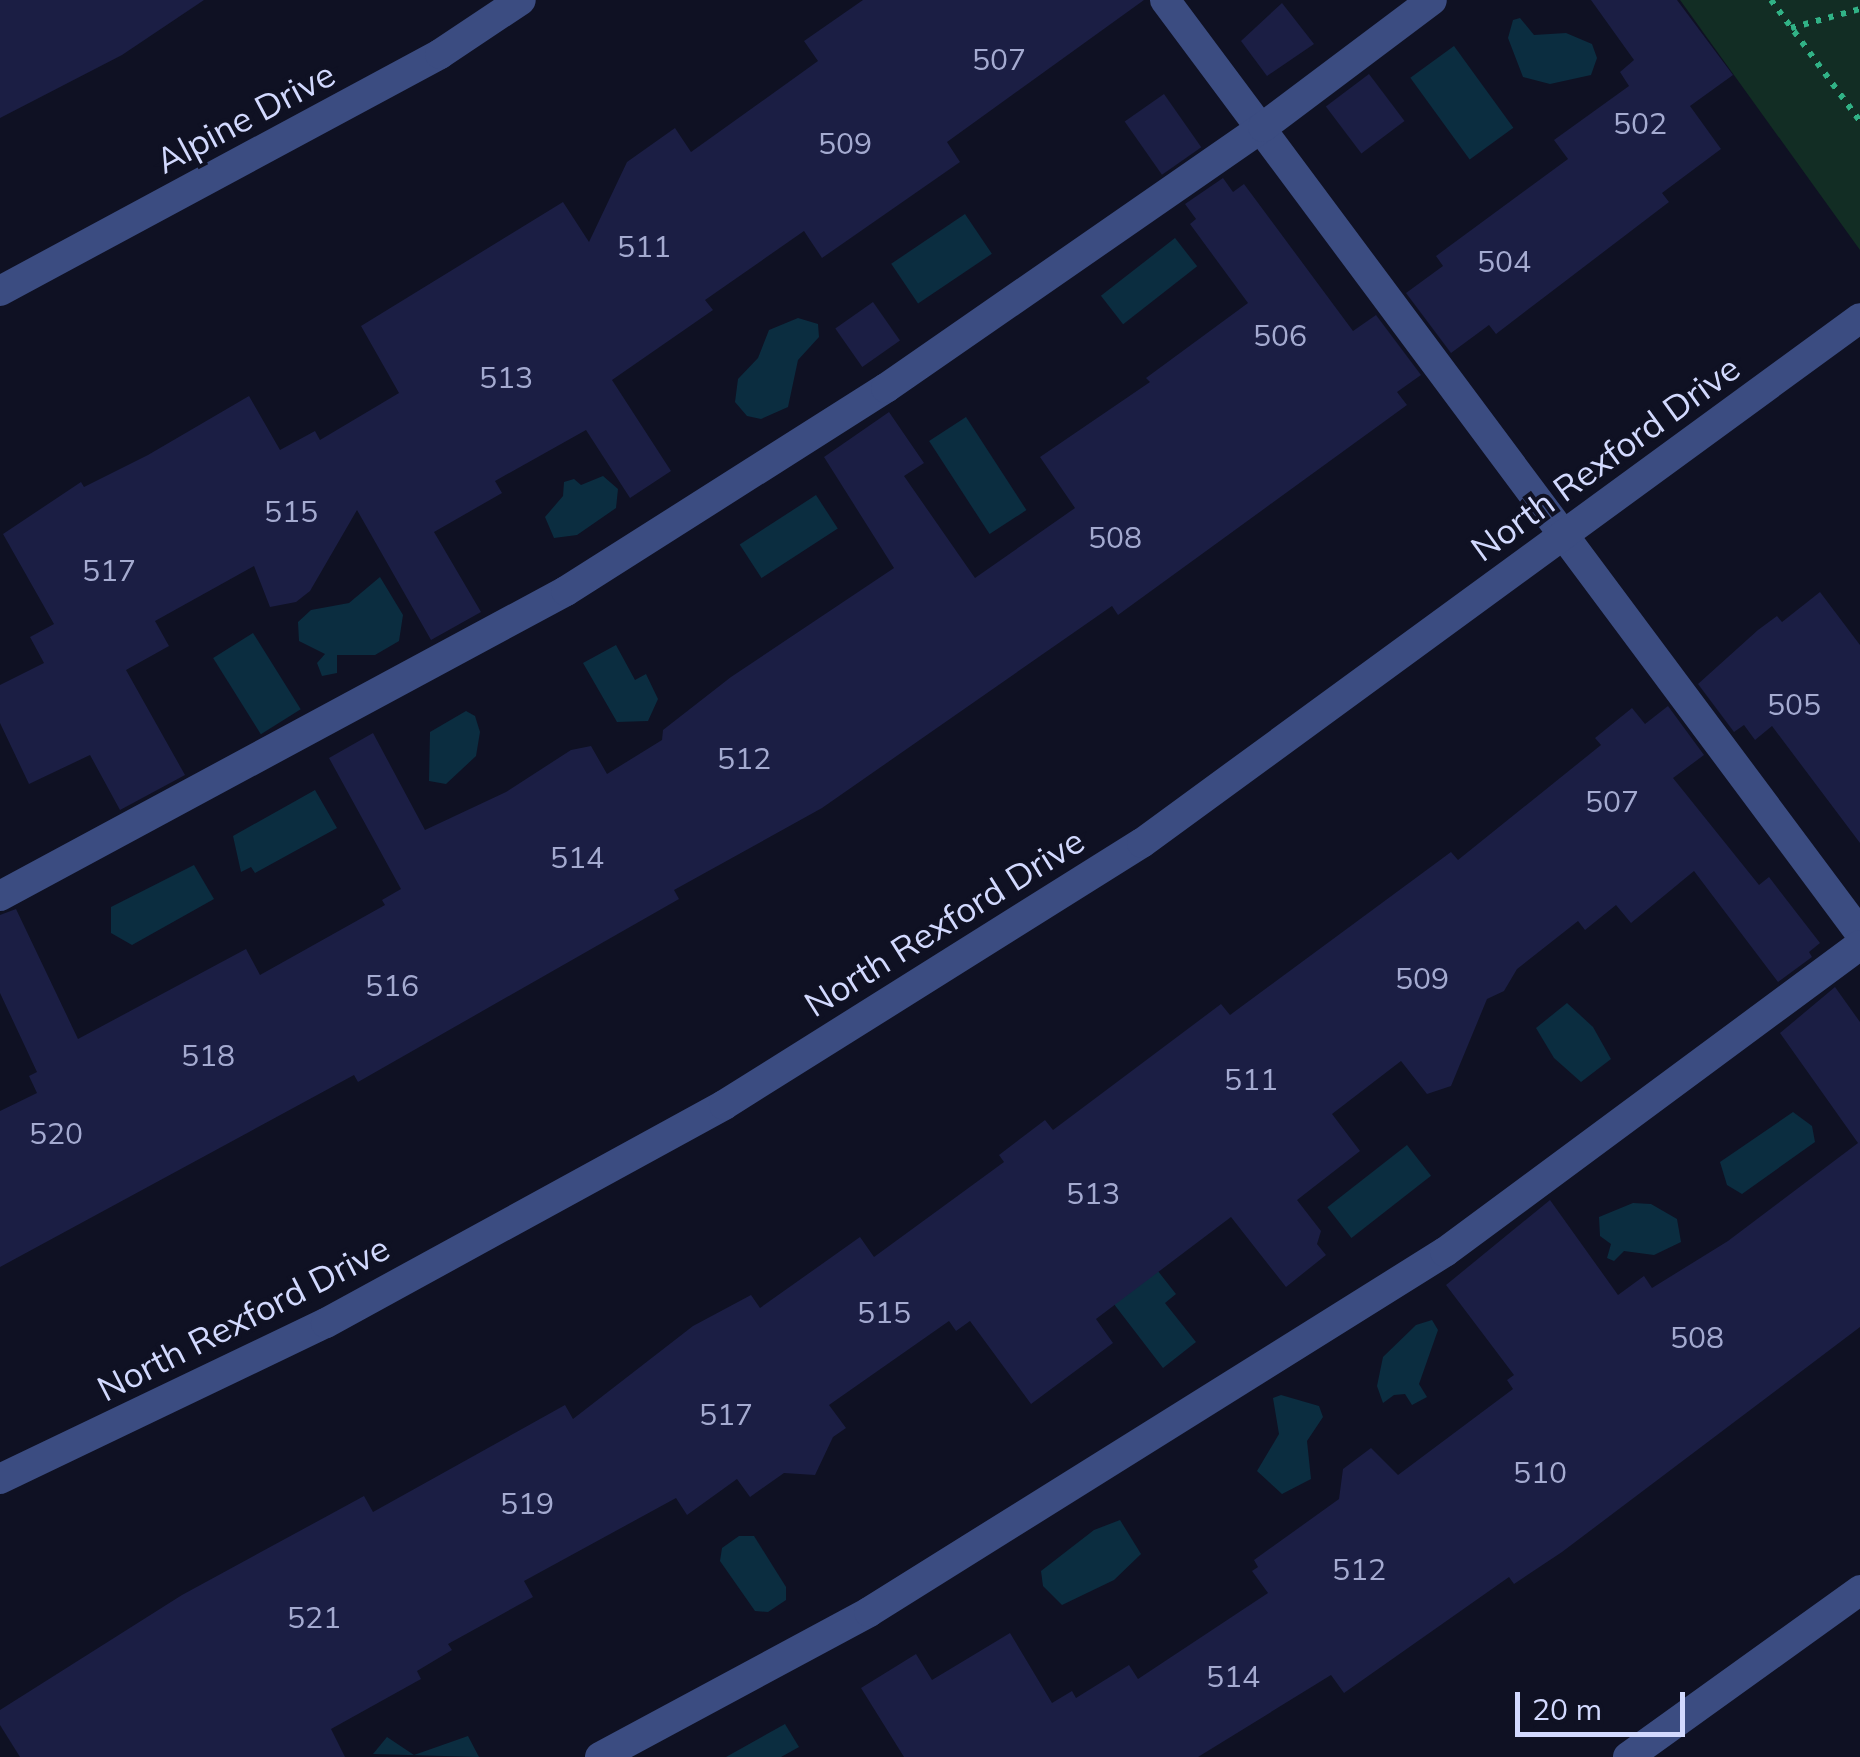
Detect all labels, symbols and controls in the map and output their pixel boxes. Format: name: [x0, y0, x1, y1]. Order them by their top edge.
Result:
house number: 507: [972, 41, 1026, 77]
street label: Alpine Drive: [148, 52, 342, 182]
house number: 502: [1613, 105, 1667, 141]
house number: 509: [818, 125, 872, 161]
house number: 511: [617, 228, 671, 264]
house number: 504: [1477, 243, 1531, 279]
house number: 506: [1253, 317, 1307, 353]
street label: North Rexford Drive: [1463, 346, 1747, 570]
house number: 513: [479, 359, 533, 395]
house number: 515: [264, 493, 318, 529]
house number: 508: [1088, 519, 1142, 555]
house number: 517: [82, 552, 136, 588]
house number: 505: [1767, 686, 1821, 722]
house number: 512: [717, 740, 771, 776]
house number: 507: [1585, 783, 1639, 819]
street label: North Rexford Drive: [797, 819, 1091, 1025]
house number: 514: [550, 839, 604, 875]
house number: 509: [1395, 960, 1449, 996]
house number: 516: [365, 967, 419, 1003]
house number: 518: [181, 1037, 235, 1073]
house number: 511: [1224, 1061, 1278, 1097]
house number: 520: [29, 1115, 83, 1151]
house number: 513: [1066, 1175, 1120, 1211]
street label: North Rexford Drive: [90, 1226, 396, 1410]
house number: 515: [857, 1294, 911, 1330]
house number: 508: [1670, 1319, 1724, 1355]
house number: 517: [699, 1396, 753, 1432]
house number: 510: [1513, 1454, 1567, 1490]
house number: 519: [500, 1485, 554, 1521]
house number: 512: [1332, 1551, 1386, 1587]
house number: 521: [287, 1599, 341, 1635]
house number: 514: [1206, 1658, 1260, 1694]
scale bar: [1520, 1672, 1690, 1734]
text: 20 m: [1532, 1690, 1602, 1728]

